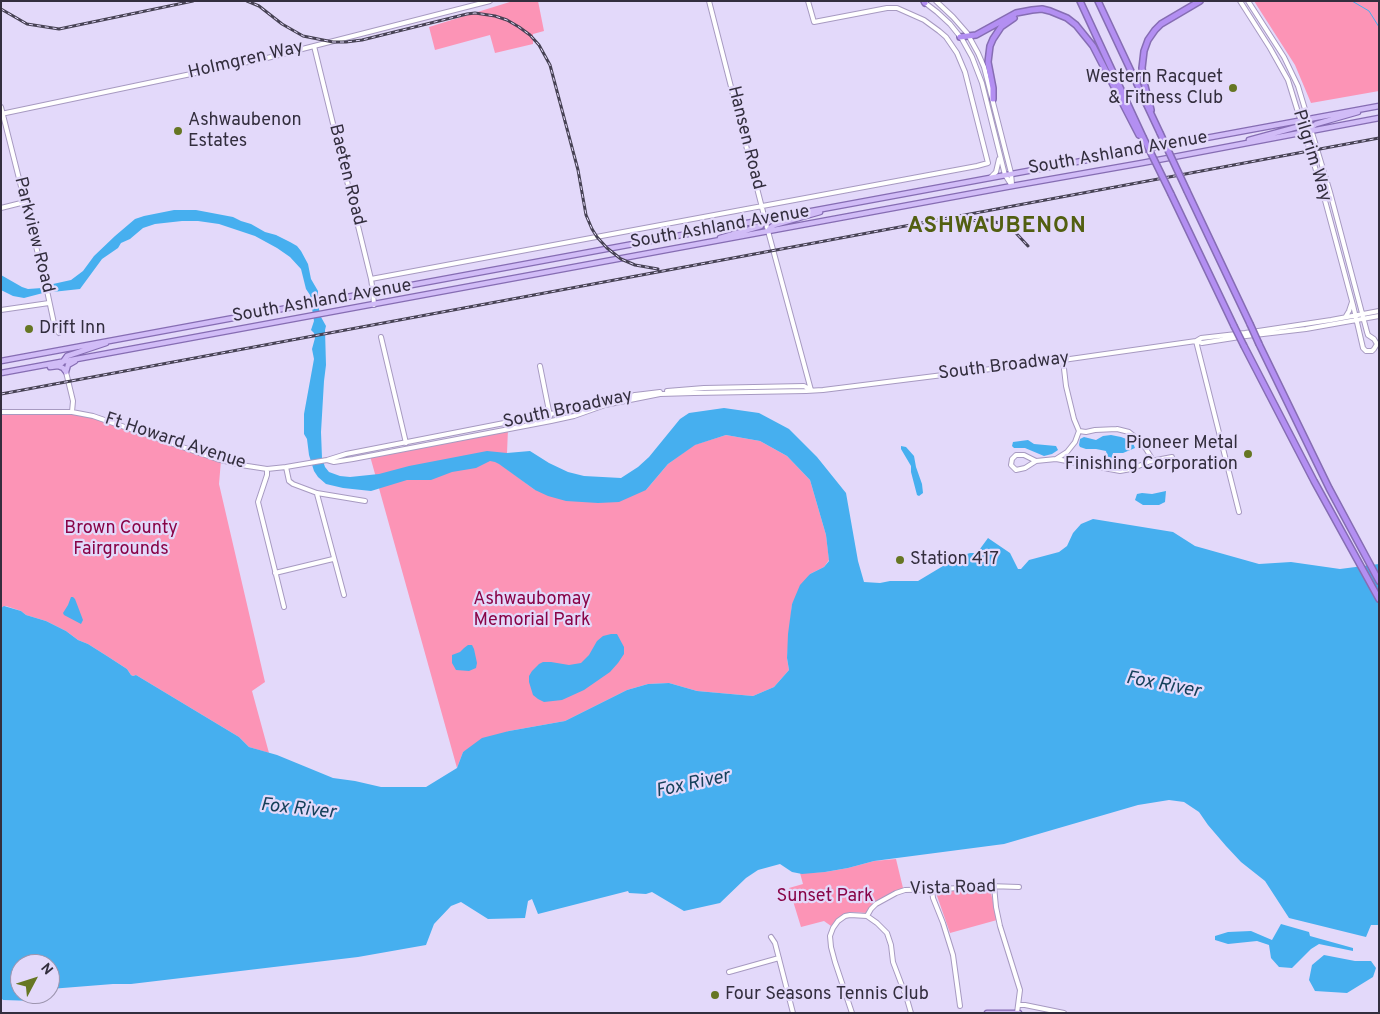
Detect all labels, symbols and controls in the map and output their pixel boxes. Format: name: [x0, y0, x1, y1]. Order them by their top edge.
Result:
street label: Holmgren Way: [186, 37, 306, 85]
place label: Western Racquet & Fitness Club: [1086, 67, 1223, 110]
marker: Western Racquet & Fitness Club: [1227, 82, 1239, 94]
street label: Hansen Road: [722, 84, 768, 192]
street label: Pilgrim Way: [1287, 107, 1335, 205]
place label: Ashwaubenon Estates: [188, 110, 302, 152]
street label: Baeten Road: [323, 122, 369, 228]
marker: Ashwaubenon Estates: [172, 125, 184, 137]
street label: South Ashland Avenue: [1027, 128, 1209, 180]
street label: Parkview Road: [8, 175, 58, 295]
street label: South Ashland Avenue: [629, 202, 811, 254]
district label: ASHWAUBENON: [906, 215, 1088, 241]
street label: South Ashland Avenue: [231, 276, 413, 328]
place label: Drift Inn: [39, 318, 106, 340]
marker: Drift Inn: [23, 323, 35, 335]
street label: South Broadway: [937, 348, 1071, 386]
street label: South Broadway: [501, 386, 635, 434]
street label: Ft Howard Avenue: [102, 409, 248, 475]
place label: Pioneer Metal Finishing Corporation: [1065, 433, 1238, 476]
marker: Pioneer Metal Finishing Corporation: [1242, 448, 1254, 460]
park label: Brown County Fairgrounds: [64, 518, 178, 560]
place label: Station 417: [910, 549, 999, 571]
marker: Station 417: [894, 554, 906, 566]
park label: Ashwaubomay Memorial Park: [473, 589, 591, 632]
water label: Fox River: [1124, 668, 1202, 704]
water label: Fox River: [654, 766, 732, 804]
water label: Fox River: [259, 795, 337, 825]
street label: Vista Road: [909, 877, 997, 901]
park label: Sunset Park: [776, 886, 874, 908]
north arrow: [10, 954, 60, 1004]
text: N: [36, 960, 56, 979]
place label: Four Seasons Tennis Club: [725, 984, 929, 1006]
marker: Four Seasons Tennis Club: [709, 989, 721, 1001]

